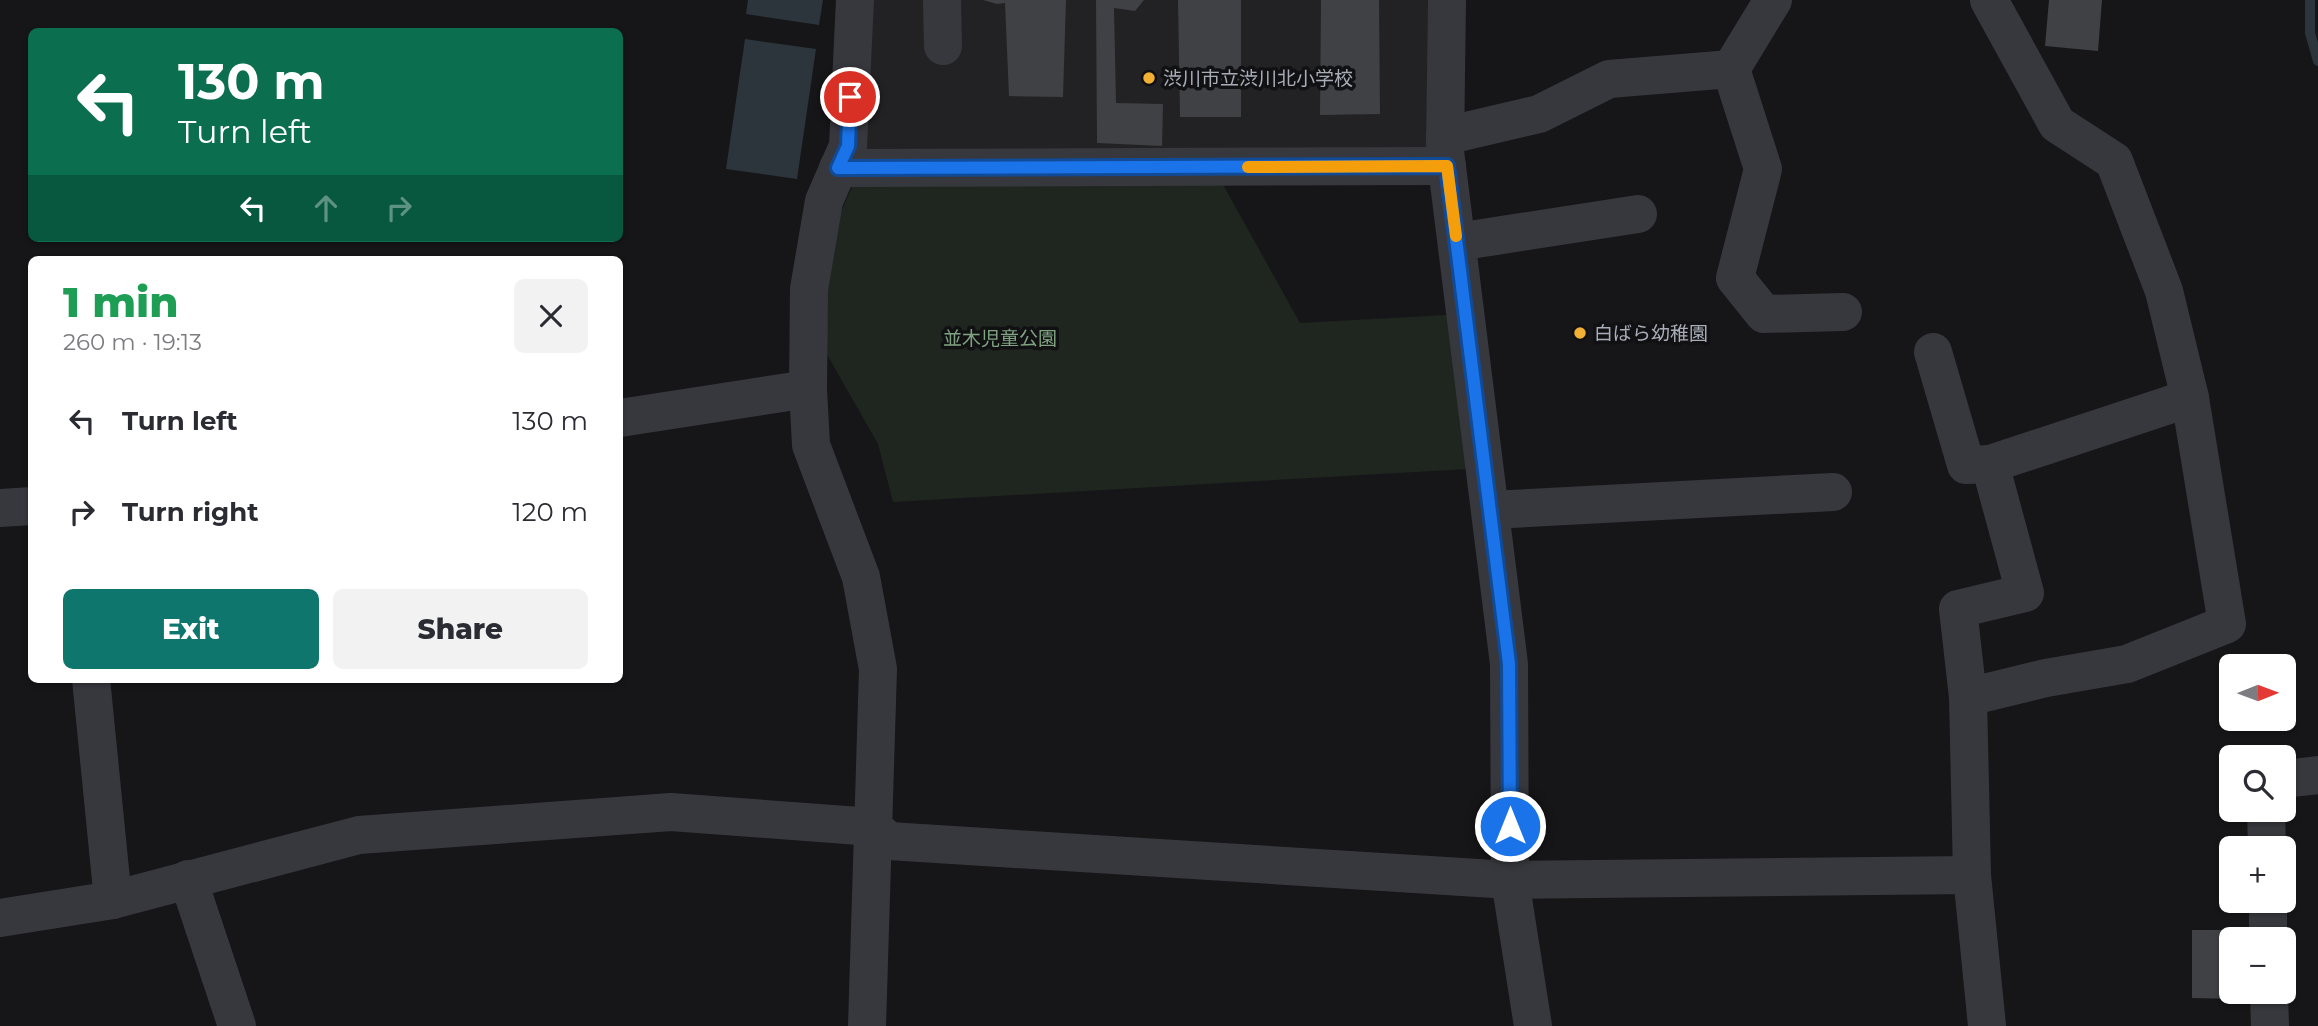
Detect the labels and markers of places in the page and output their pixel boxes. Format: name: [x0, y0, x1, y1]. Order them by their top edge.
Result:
pin: [820, 67, 880, 127]
place label: 渋川市立渋川北小学校: [1163, 67, 1353, 90]
marker: 渋川市立渋川北小学校: [1141, 70, 1157, 86]
place label: 白ばら幼稚園: [1594, 322, 1708, 345]
marker: 白ばら幼稚園: [1572, 325, 1588, 341]

